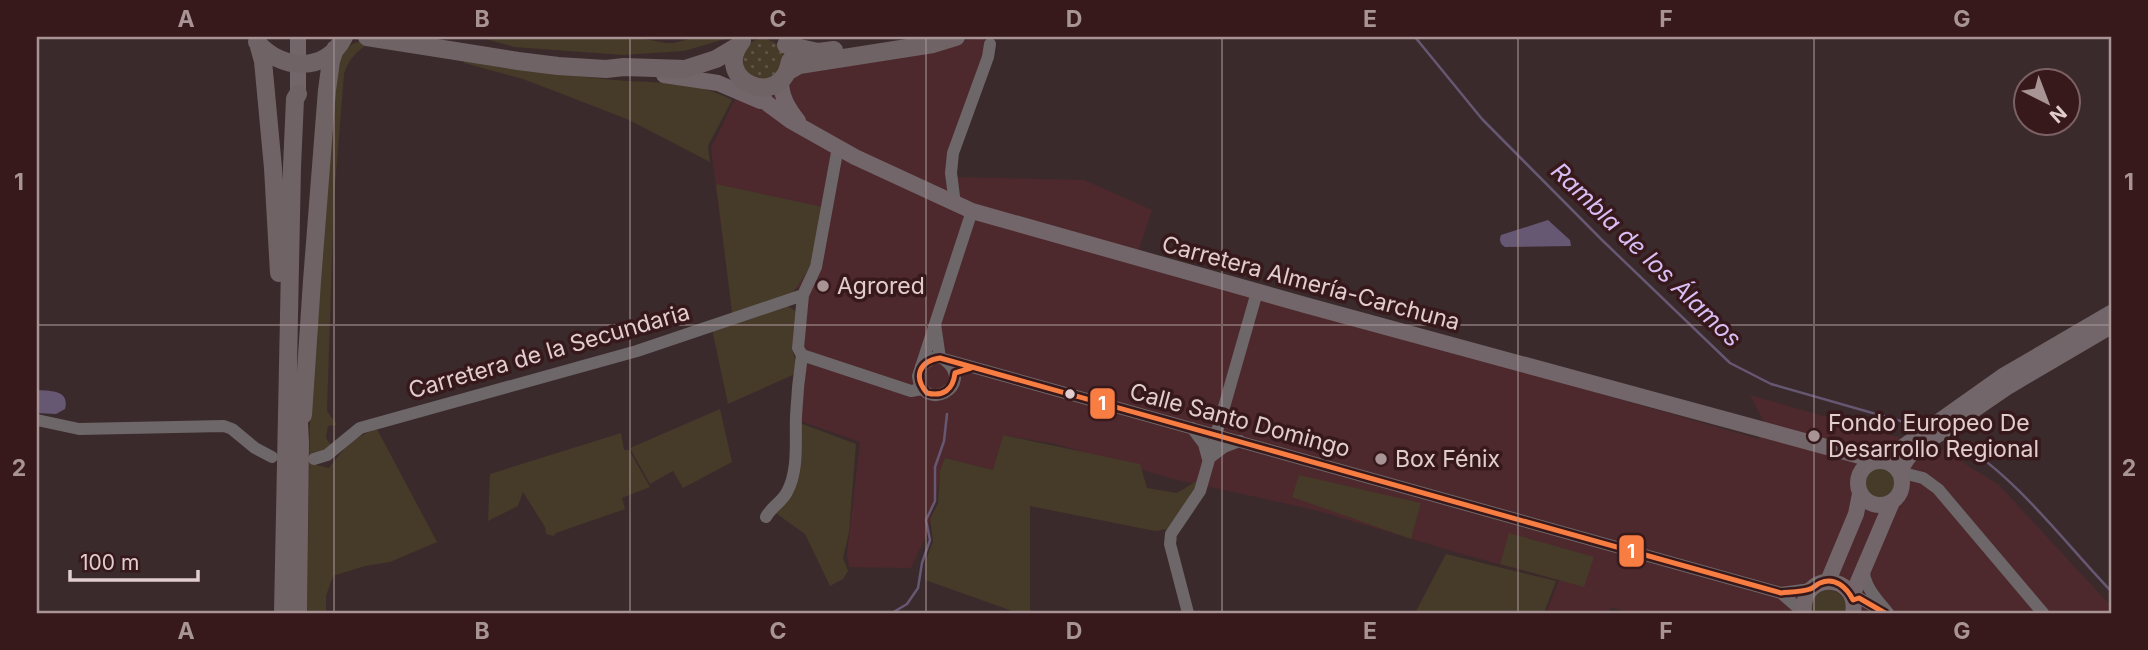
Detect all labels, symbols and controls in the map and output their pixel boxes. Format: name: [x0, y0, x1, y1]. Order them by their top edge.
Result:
text: A: [177, 5, 195, 33]
text: B: [474, 5, 490, 33]
text: C: [769, 5, 787, 33]
text: D: [1066, 5, 1082, 33]
text: E: [1363, 5, 1377, 33]
text: F: [1659, 5, 1673, 33]
text: G: [1953, 5, 1971, 33]
north arrow: [2011, 66, 2082, 136]
text: N: [2045, 101, 2071, 128]
water label: Rambla de los Álamos: [1545, 156, 1748, 353]
text: 1: [14, 168, 24, 196]
text: 1: [2124, 168, 2134, 196]
street label: Carretera Almería-Carchuna: [1159, 230, 1463, 336]
place label: Agrored: [837, 272, 925, 300]
marker: Agrored: [815, 278, 831, 294]
street label: Carretera de la Secundaria: [405, 297, 693, 405]
street label: Calle Santo Domingo: [1127, 377, 1353, 463]
unlabelled marker: [1063, 387, 1077, 401]
line badge: 1: [1089, 387, 1116, 420]
text: 1: [1098, 392, 1106, 415]
place label: Fondo Europeo De Desarrollo Regional: [1828, 409, 2039, 463]
marker: Fondo Europeo De Desarrollo Regional: [1806, 428, 1822, 444]
place label: Box Fénix: [1395, 445, 1500, 473]
marker: Box Fénix: [1373, 451, 1389, 467]
text: 2: [12, 454, 26, 482]
text: 2: [2122, 454, 2136, 482]
line badge: 1: [1618, 534, 1645, 568]
scale bar: [70, 538, 198, 582]
text: 1: [1627, 540, 1635, 563]
text: 100 m: [80, 550, 139, 575]
text: A: [177, 617, 195, 645]
text: B: [474, 617, 490, 645]
text: C: [769, 617, 787, 645]
text: D: [1066, 617, 1082, 645]
text: E: [1363, 617, 1377, 645]
text: F: [1659, 617, 1673, 645]
text: G: [1953, 617, 1971, 645]

